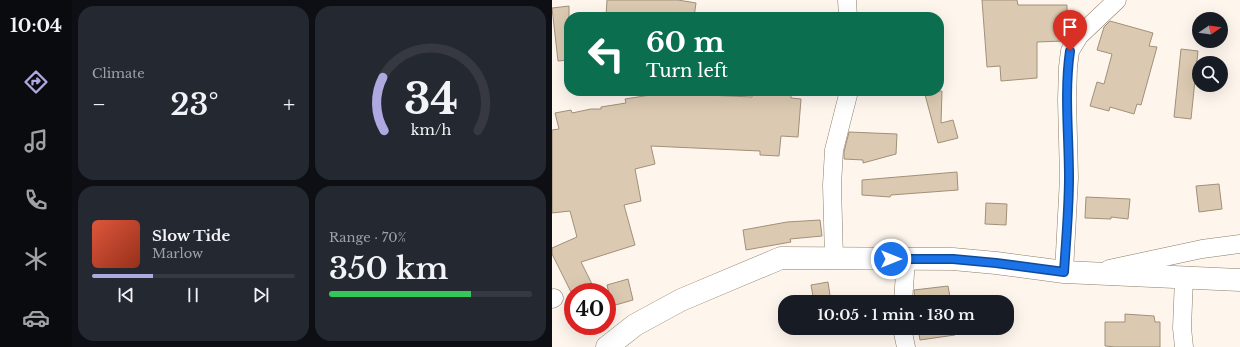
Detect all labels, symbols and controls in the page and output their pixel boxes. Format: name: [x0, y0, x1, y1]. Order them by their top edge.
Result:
pin: [1053, 10, 1087, 51]
north arrow: [1192, 12, 1228, 48]
map controls: [1192, 12, 1228, 92]
text: 10:04: [10, 15, 62, 37]
icon: arrive: [1059, 16, 1081, 38]
text: 60 m: [646, 25, 724, 60]
icon: left: [580, 28, 632, 80]
button: search: [1192, 56, 1228, 92]
text: Turn left: [646, 60, 728, 82]
text: Climate: [92, 65, 145, 82]
icon: directions: [22, 68, 50, 96]
text: 34: [403, 74, 458, 125]
text: 23°: [170, 86, 219, 123]
text: −: [92, 91, 106, 118]
text: +: [283, 91, 295, 118]
text: km/h: [410, 120, 451, 138]
icon: music: [22, 127, 50, 155]
icon: phone: [22, 186, 50, 214]
text: Slow Tide: [152, 226, 230, 245]
text: Range · 70%: [329, 229, 406, 246]
position arrow: [870, 238, 912, 280]
icon: climate: [22, 245, 50, 273]
text: Marlow: [152, 245, 203, 262]
text: 350 km: [329, 250, 448, 287]
speed limit sign: 40: [564, 283, 616, 335]
icon: previous: [115, 284, 137, 306]
icon: pause: [182, 284, 204, 306]
icon: next: [250, 284, 272, 306]
icon: car: [22, 304, 50, 332]
text: 10:05 · 1 min · 130 m: [817, 305, 975, 324]

